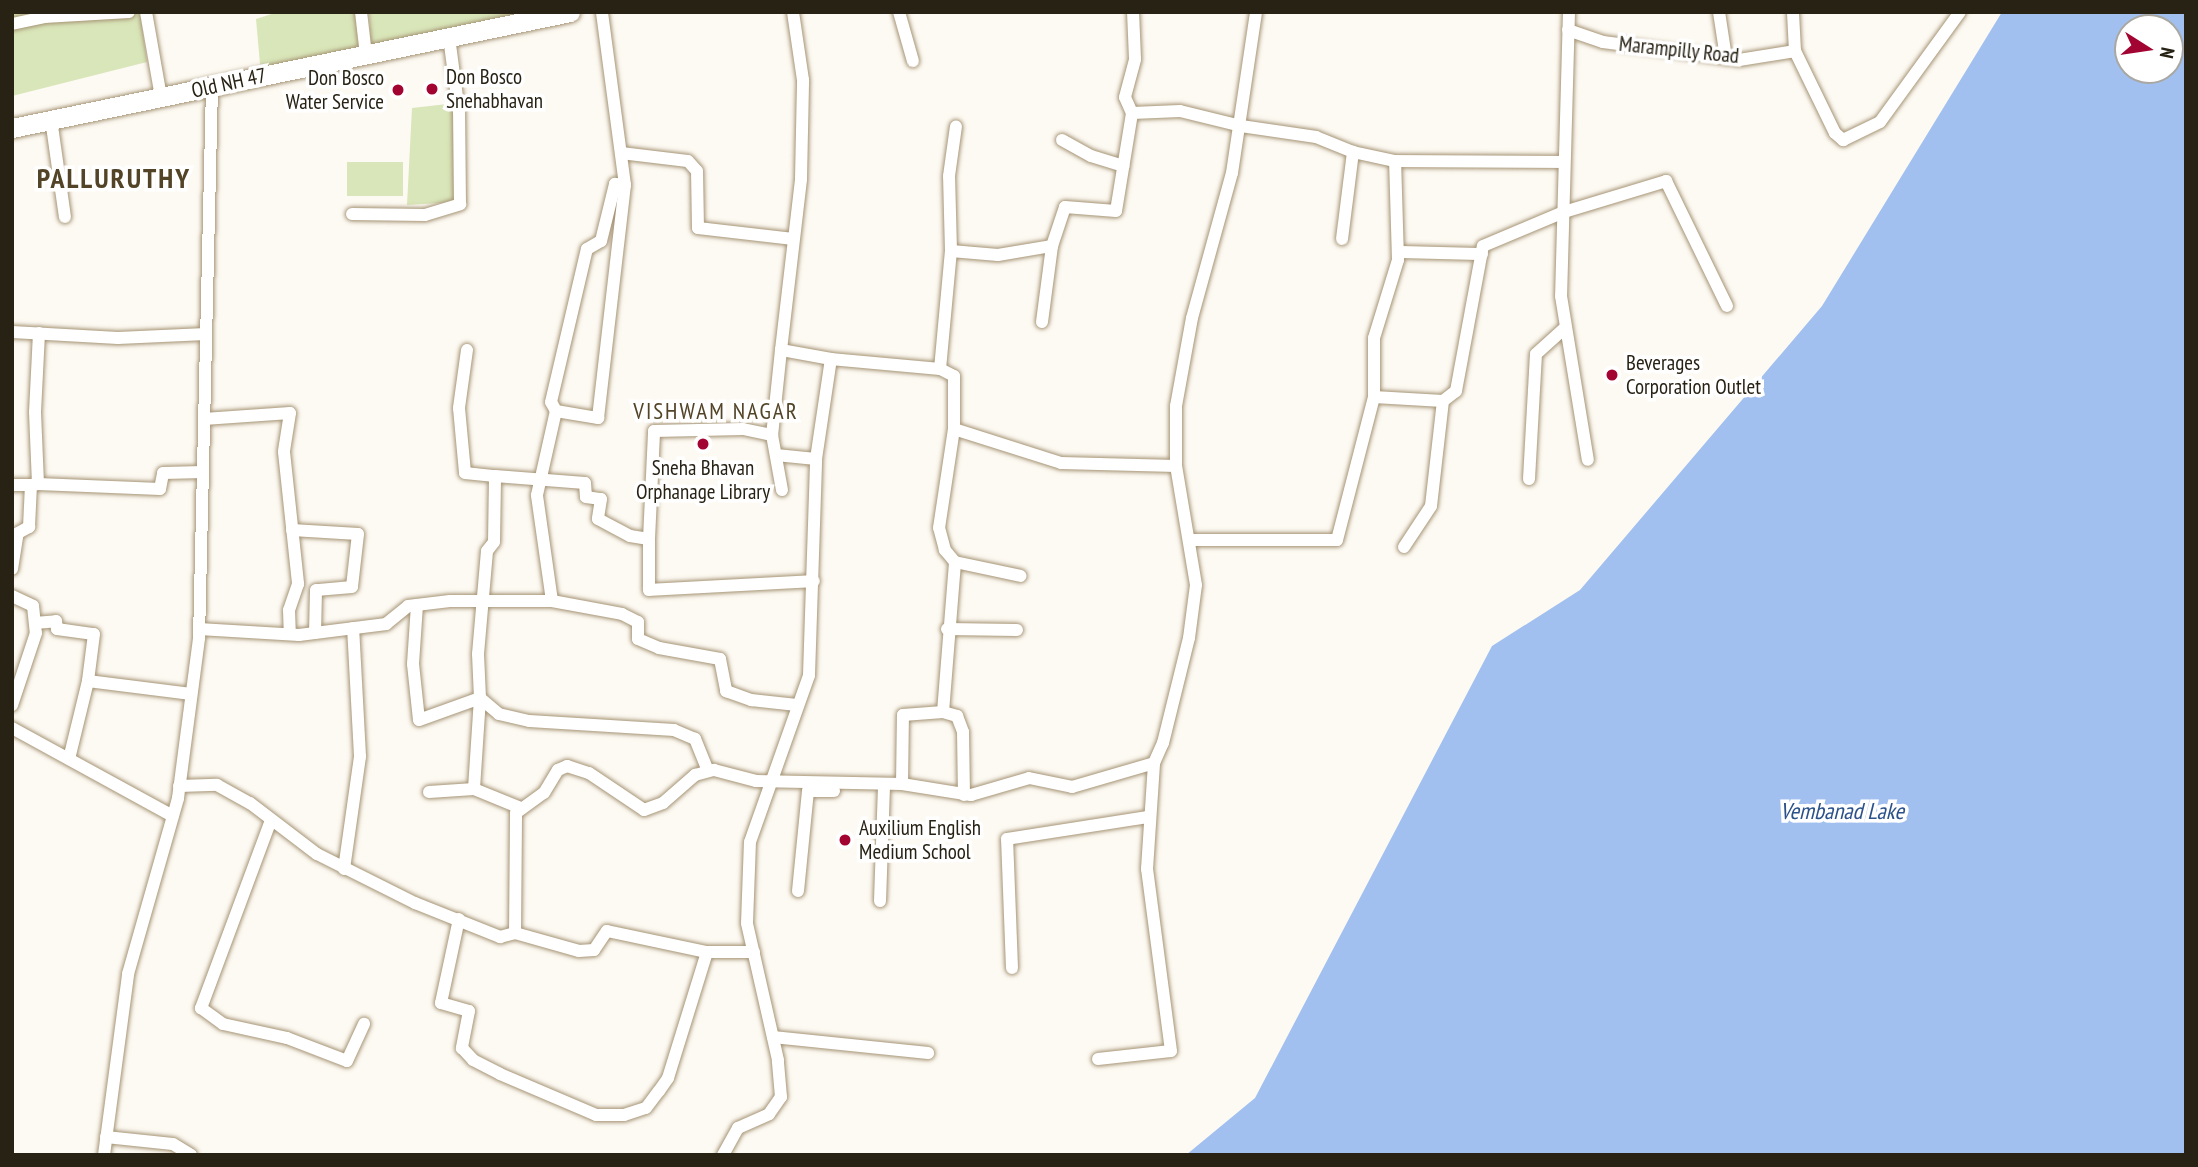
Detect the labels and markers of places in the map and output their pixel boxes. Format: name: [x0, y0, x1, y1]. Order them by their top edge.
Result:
place label: Don Bosco Snehabhavan: [446, 64, 543, 114]
place label: Don Bosco Water Service: [286, 65, 384, 115]
marker: Don Bosco Snehabhavan: [424, 81, 440, 97]
marker: Don Bosco Water Service: [390, 82, 406, 98]
place label: Beverages Corporation Outlet: [1626, 350, 1761, 400]
marker: Beverages Corporation Outlet: [1604, 367, 1620, 383]
marker: Sneha Bhavan Orphanage Library: [695, 436, 711, 452]
place label: Sneha Bhavan Orphanage Library: [636, 455, 770, 505]
place label: Auxilium English Medium School: [859, 815, 981, 865]
marker: Auxilium English Medium School: [837, 832, 853, 848]

